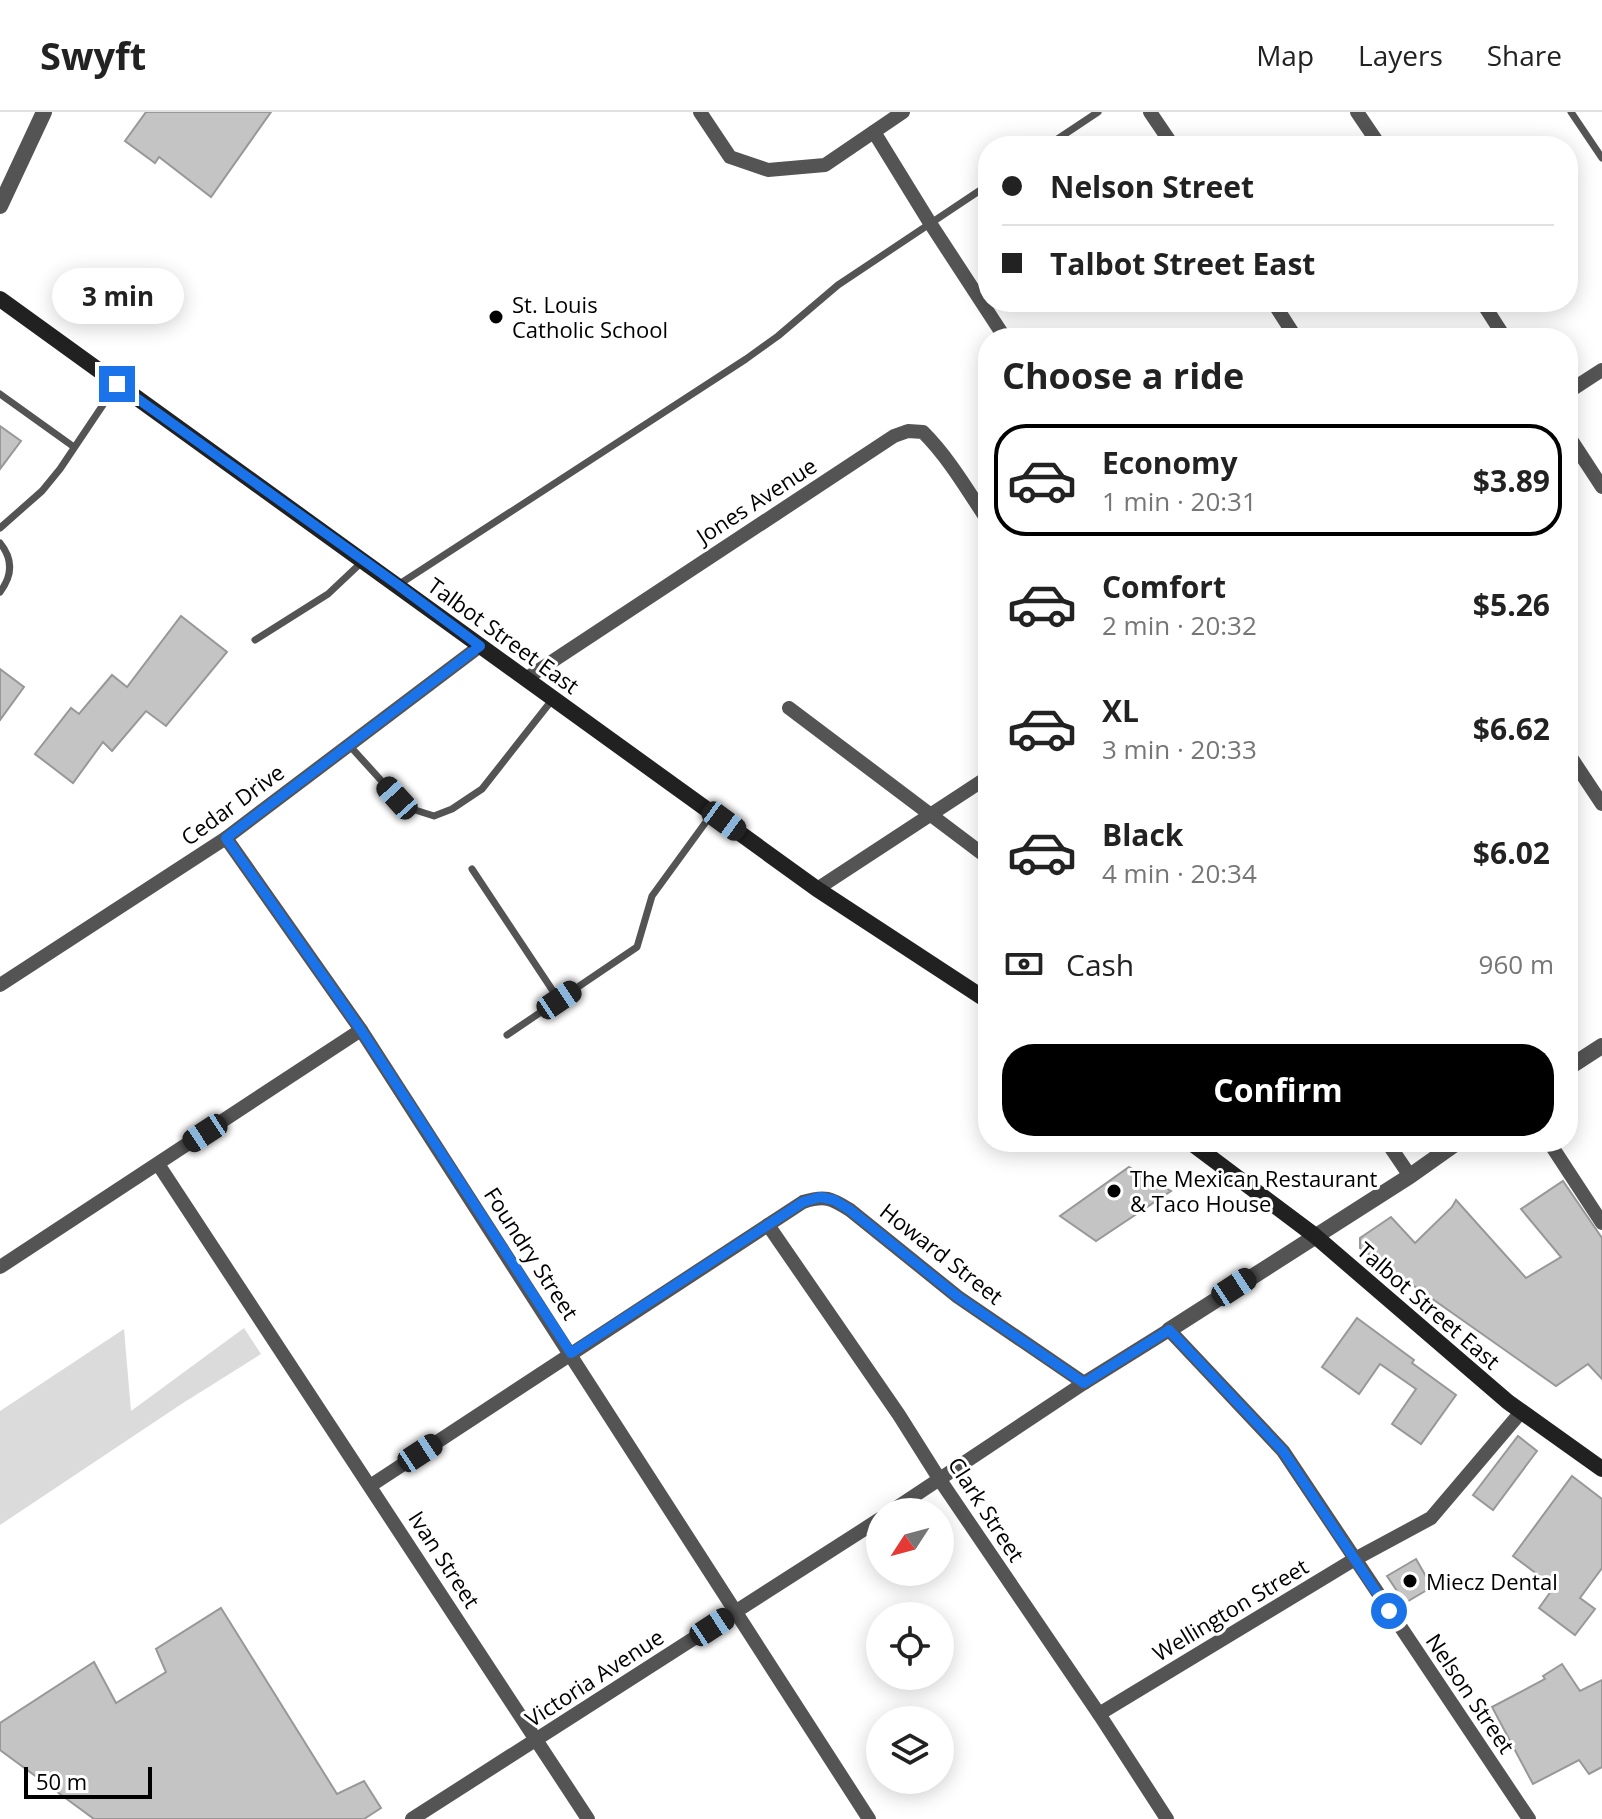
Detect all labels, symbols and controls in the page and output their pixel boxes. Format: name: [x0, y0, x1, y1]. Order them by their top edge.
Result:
text: Swyft: [40, 29, 146, 81]
text: Map: [1256, 36, 1314, 74]
text: Layers: [1358, 36, 1443, 74]
text: Share: [1487, 36, 1562, 74]
text: Nelson Street: [1050, 166, 1254, 207]
text: Talbot Street East: [1050, 243, 1315, 284]
callout: 3 min: [51, 268, 183, 324]
text: 3 min: [82, 278, 154, 314]
place label: St. Louis Catholic School: [512, 289, 668, 344]
marker: St. Louis Catholic School: [487, 308, 505, 326]
text: Choose a ride: [1002, 351, 1244, 400]
route end: [99, 366, 135, 402]
text: Economy: [1102, 442, 1238, 483]
icon: car: [1006, 444, 1078, 516]
street label: Jones Avenue: [688, 450, 822, 551]
text: $3.89: [1473, 460, 1550, 501]
text: 1 min · 20:31: [1102, 483, 1257, 519]
text: Comfort: [1102, 566, 1226, 607]
icon: car: [1006, 568, 1078, 640]
street label: Talbot Street East: [422, 570, 586, 700]
text: $5.26: [1473, 584, 1550, 625]
text: 2 min · 20:32: [1102, 607, 1257, 643]
text: XL: [1102, 690, 1139, 731]
icon: car: [1006, 692, 1078, 764]
text: $6.62: [1473, 708, 1550, 749]
text: 3 min · 20:33: [1102, 731, 1257, 767]
street label: Cedar Drive: [174, 756, 290, 852]
car: [372, 772, 422, 824]
car: [698, 797, 750, 845]
text: Black: [1102, 814, 1183, 855]
icon: car: [1006, 816, 1078, 888]
text: $6.02: [1473, 832, 1550, 873]
text: 4 min · 20:34: [1102, 855, 1257, 891]
icon: cash: [1002, 942, 1046, 986]
text: Cash: [1066, 944, 1134, 985]
text: 960 m: [1479, 946, 1554, 982]
car: [532, 977, 586, 1023]
button: Confirm: [1002, 1044, 1554, 1136]
car: [178, 1110, 232, 1156]
place label: The Mexican Restaurant & Taco House: [1130, 1163, 1378, 1218]
street label: Foundry Street: [478, 1181, 586, 1325]
marker: The Mexican Restaurant & Taco House: [1105, 1182, 1123, 1200]
street label: Howard Street: [874, 1196, 1010, 1311]
street label: Talbot Street East: [1351, 1235, 1507, 1375]
car: [1207, 1264, 1261, 1310]
car: [393, 1430, 447, 1476]
street label: Clark Street: [942, 1451, 1032, 1567]
north arrow: [866, 1498, 954, 1586]
map controls: [866, 1498, 954, 1794]
street label: Ivan Street: [402, 1505, 488, 1613]
street label: Wellington Street: [1147, 1551, 1314, 1667]
place label: Miecz Dental: [1426, 1566, 1558, 1596]
marker: Miecz Dental: [1401, 1572, 1419, 1590]
route start: [1371, 1593, 1407, 1629]
button: locate: [866, 1602, 954, 1690]
car: [685, 1604, 739, 1650]
street label: Victoria Avenue: [519, 1621, 669, 1733]
street label: Nelson Street: [1420, 1627, 1522, 1759]
button: layers: [866, 1706, 954, 1794]
scale bar: [24, 1763, 152, 1799]
text: 50 m: [36, 1766, 87, 1796]

